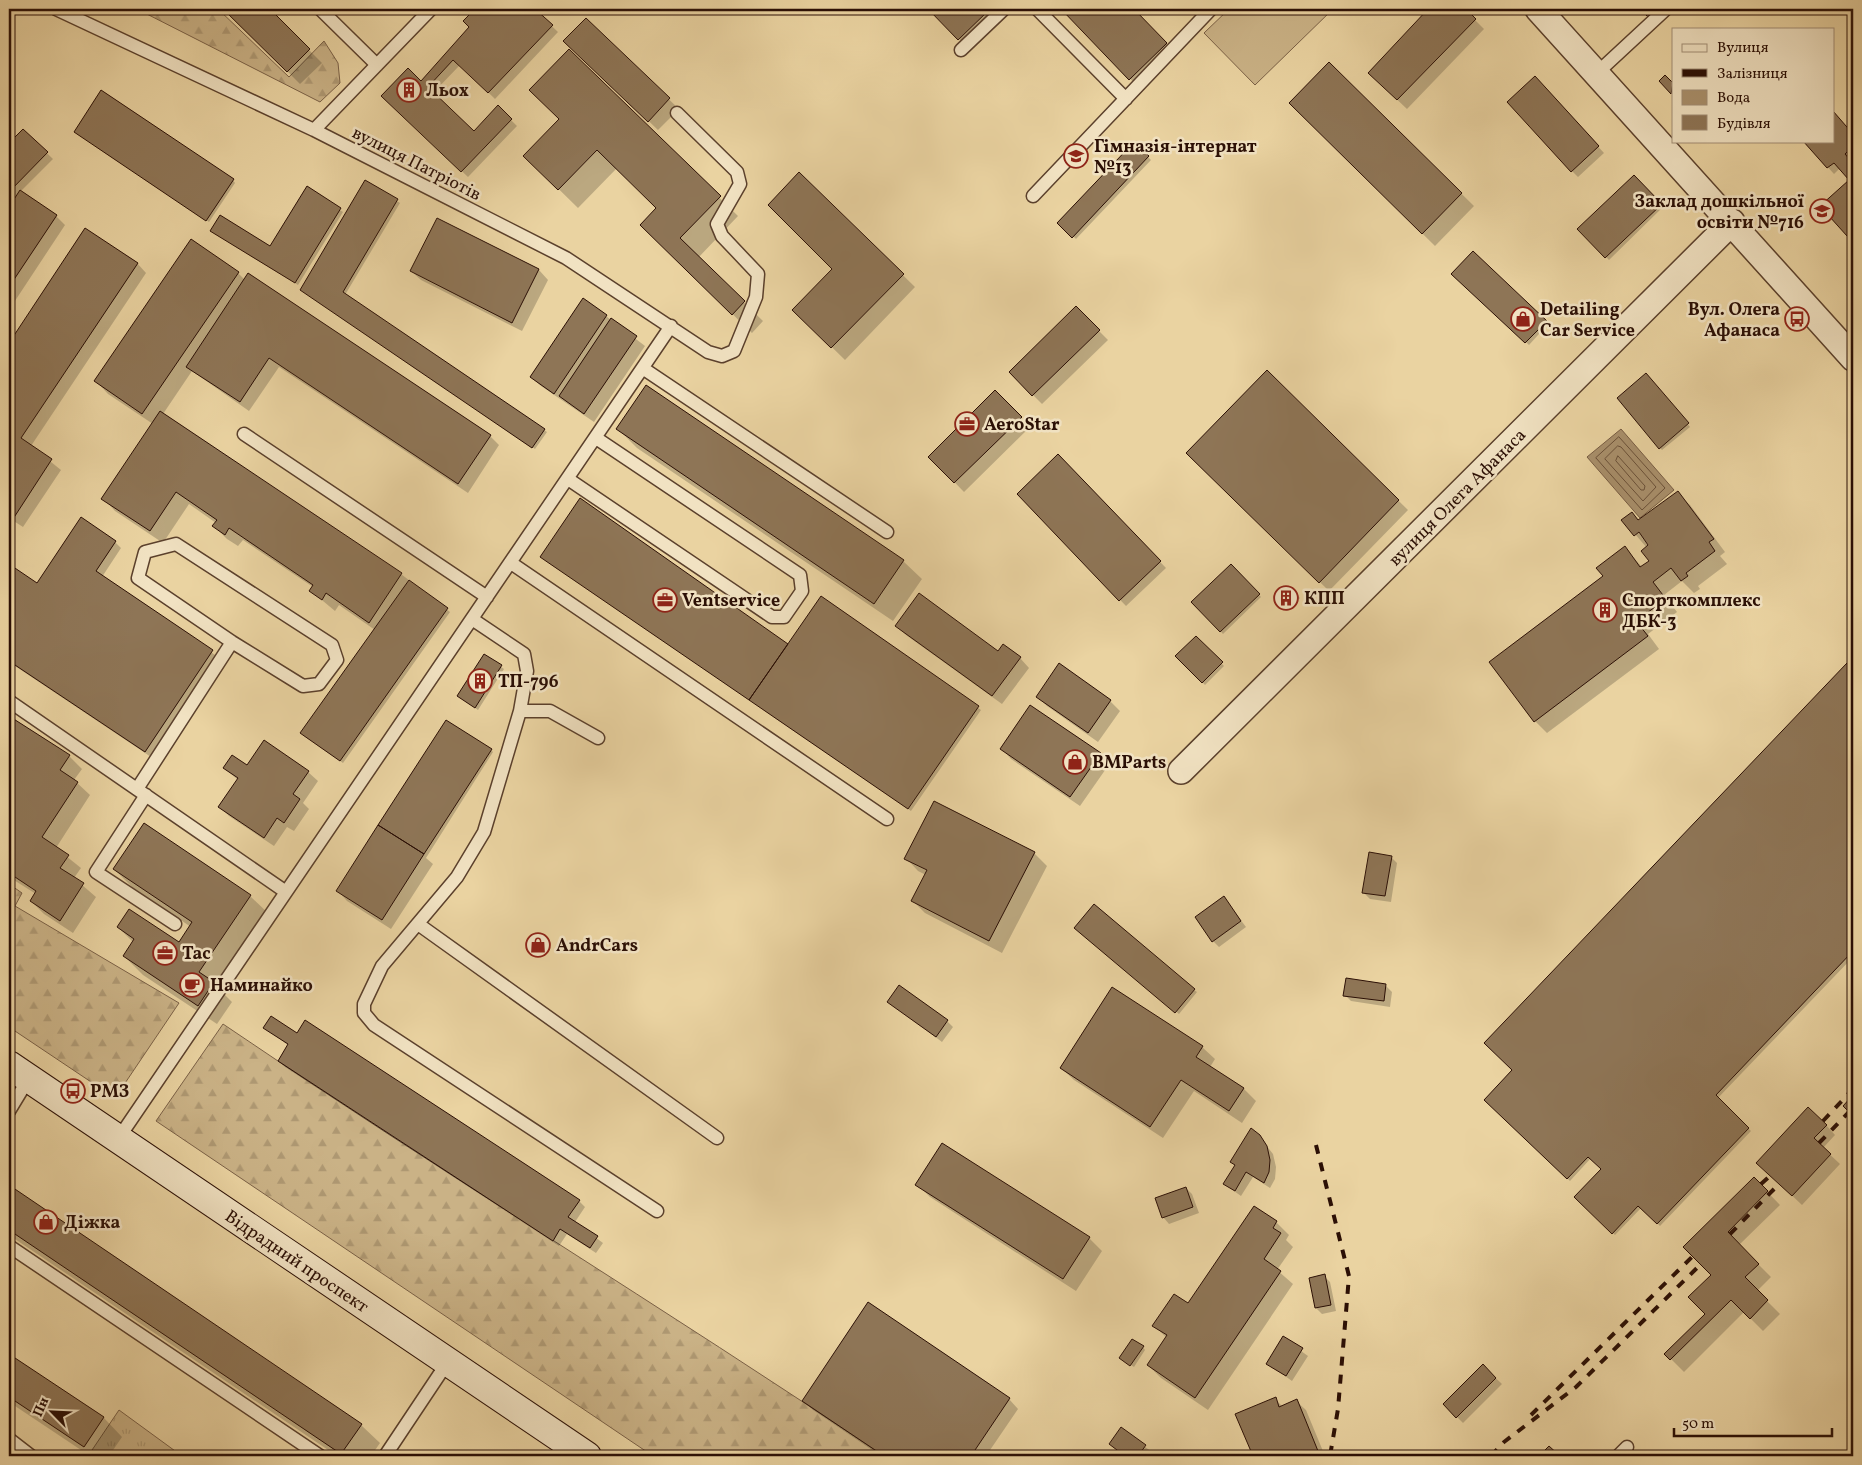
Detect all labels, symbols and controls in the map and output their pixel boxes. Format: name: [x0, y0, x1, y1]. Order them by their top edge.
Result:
legend: [1672, 28, 1834, 142]
text: Вулиця: [1717, 38, 1769, 59]
text: Залізниця: [1717, 64, 1788, 85]
building icon: Льох: [396, 77, 422, 103]
place label: Льох: [426, 79, 469, 104]
text: Вода: [1717, 88, 1750, 109]
text: Будівля: [1717, 114, 1771, 135]
street label: вулиця Патріотів: [347, 121, 485, 208]
place label: Гімназія-інтернат №13: [1094, 135, 1257, 181]
school or university icon: Гімназія-інтернат №13: [1063, 143, 1089, 169]
place label: Заклад дошкільної освіти №716: [1635, 190, 1805, 236]
school or university icon: Заклад дошкільної освіти №716: [1809, 198, 1835, 224]
place label: Detailing Car Service: [1540, 298, 1635, 344]
place label: Вул. Олега Афанаса: [1688, 298, 1780, 344]
shop icon: Detailing Car Service: [1510, 306, 1536, 332]
bus stop icon: Вул. Олега Афанаса: [1784, 306, 1810, 332]
office icon: AeroStar: [954, 411, 980, 437]
place label: AeroStar: [984, 413, 1060, 438]
street label: вулиця Олега Афанаса: [1384, 424, 1532, 572]
building icon: КПП: [1273, 585, 1299, 611]
office icon: Ventservice: [652, 587, 678, 613]
place label: КПП: [1304, 587, 1345, 612]
place label: Ventservice: [682, 589, 780, 614]
place label: Спорткомплекс ДБК-3: [1622, 589, 1761, 635]
building icon: Спорткомплекс ДБК-3: [1592, 597, 1618, 623]
building icon: ТП-796: [467, 668, 493, 694]
place label: ТП-796: [498, 670, 559, 695]
shop icon: BMParts: [1062, 749, 1088, 775]
place label: BMParts: [1092, 751, 1166, 776]
shop icon: AndrCars: [525, 932, 551, 958]
place label: AndrCars: [556, 934, 638, 959]
office icon: Тас: [152, 940, 178, 966]
place label: Тас: [182, 942, 211, 967]
cafe icon: Наминайко: [179, 972, 205, 998]
place label: Наминайко: [210, 974, 313, 999]
bus stop icon: РМЗ: [60, 1078, 86, 1104]
place label: РМЗ: [90, 1080, 129, 1105]
street label: Відрадний проспект: [219, 1205, 373, 1320]
shop icon: Діжка: [33, 1209, 59, 1235]
place label: Діжка: [64, 1211, 121, 1236]
north arrow: [28, 1388, 78, 1438]
text: Пн: [29, 1394, 54, 1420]
scale bar: [1674, 1405, 1832, 1437]
text: 50 m: [1682, 1414, 1714, 1435]

